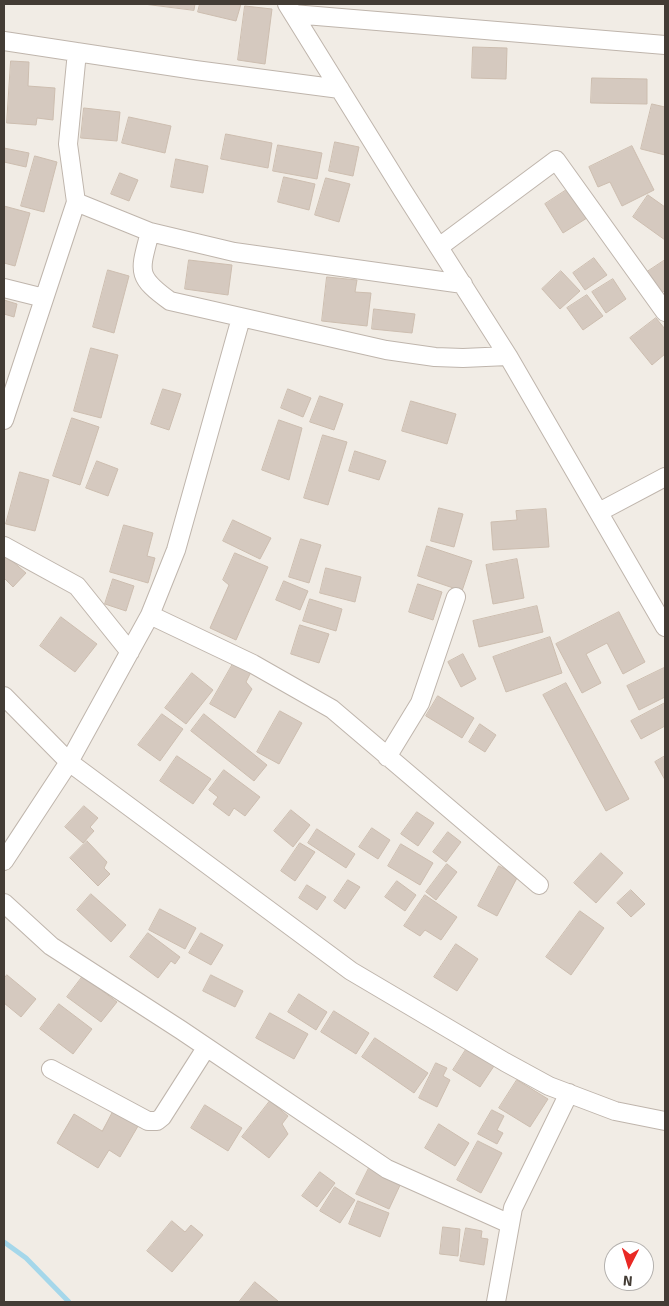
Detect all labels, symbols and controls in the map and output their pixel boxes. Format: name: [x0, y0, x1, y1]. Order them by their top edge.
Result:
north arrow: [604, 1241, 654, 1291]
text: N: [622, 1272, 633, 1289]

